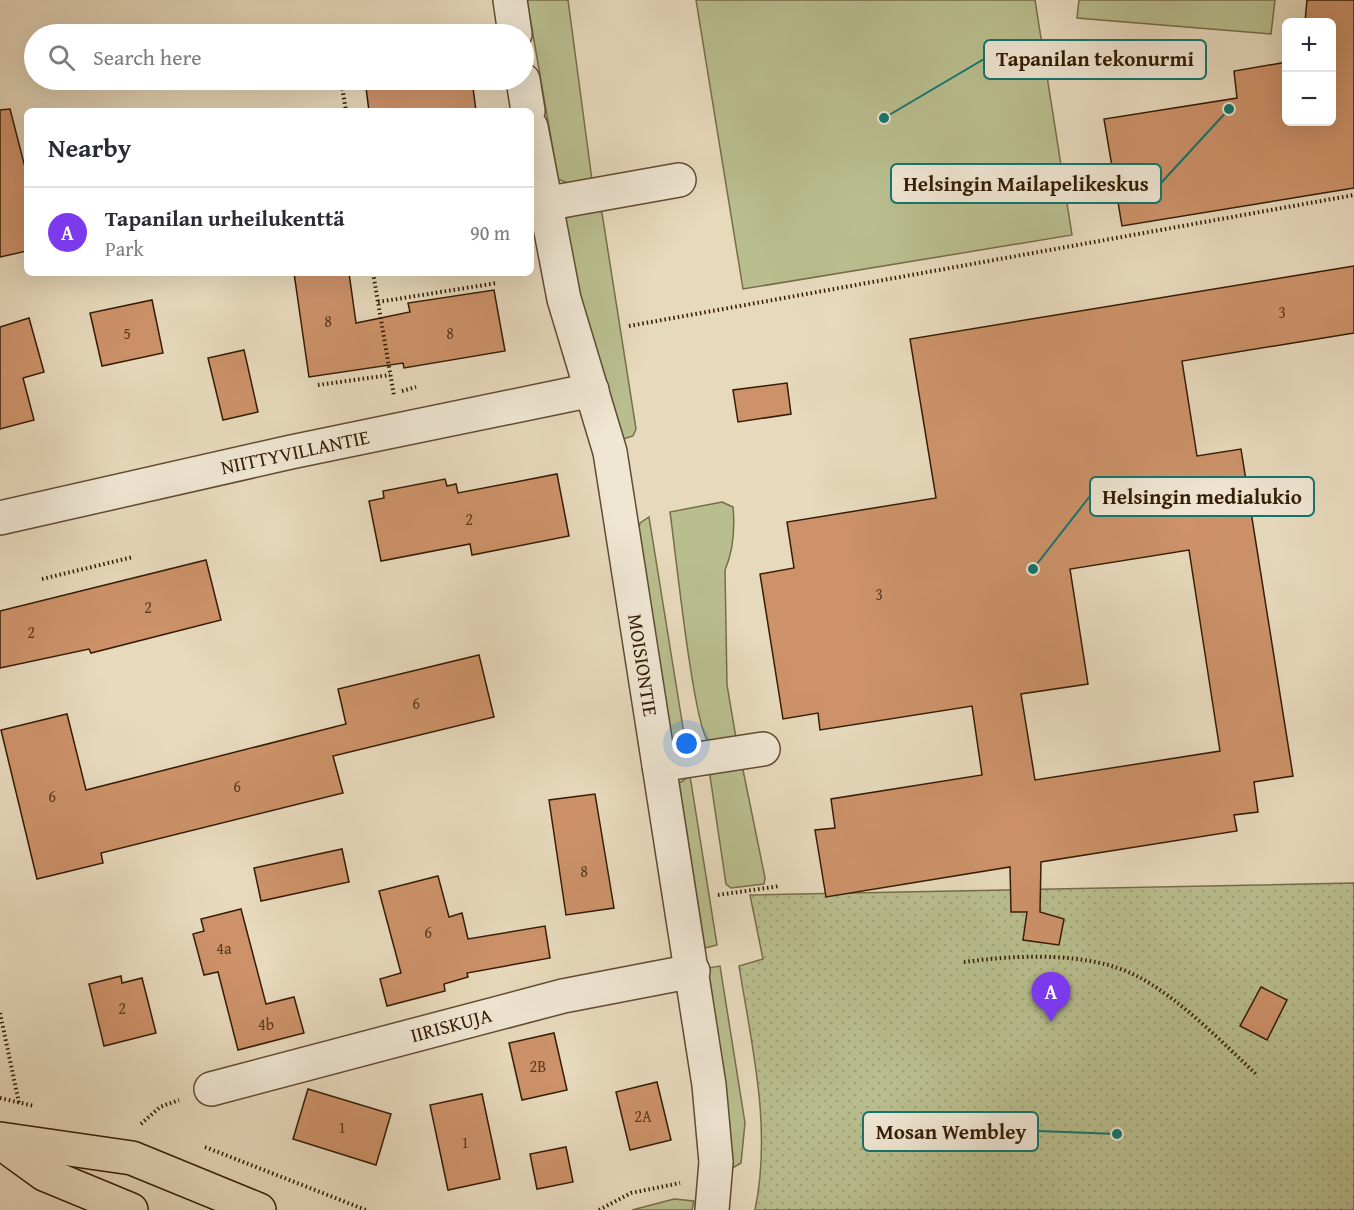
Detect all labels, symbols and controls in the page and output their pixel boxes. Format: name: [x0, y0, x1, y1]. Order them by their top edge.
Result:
map controls: [1282, 18, 1336, 126]
button: +: [1282, 18, 1336, 72]
search box: [24, 24, 534, 90]
callout: Tapanilan tekonurmi: [984, 40, 1206, 79]
icon: search: [45, 41, 78, 74]
text: Search here: [93, 41, 202, 73]
text: Tapanilan tekonurmi: [996, 43, 1194, 74]
button: −: [1282, 72, 1336, 126]
text: Nearby: [48, 128, 131, 167]
callout: Helsingin Mailapelikeskus: [891, 164, 1161, 203]
text: Helsingin Mailapelikeskus: [903, 168, 1149, 199]
text: Tapanilan urheilukenttä: [105, 202, 345, 234]
text: A: [61, 218, 74, 247]
text: 90 m: [470, 218, 510, 247]
text: Park: [105, 234, 144, 263]
house number: 3: [1278, 300, 1286, 324]
house number: 8: [324, 309, 332, 333]
house number: 5: [123, 321, 131, 345]
house number: 8: [446, 321, 454, 345]
street label: NIITTYVILLANTIE: [218, 422, 372, 481]
callout: Helsingin medialukio: [1090, 477, 1314, 516]
text: Helsingin medialukio: [1102, 481, 1302, 512]
house number: 2: [465, 507, 473, 531]
house number: 3: [875, 582, 883, 606]
house number: 2: [144, 595, 152, 619]
street label: MOISIONTIE: [621, 612, 666, 718]
house number: 2: [27, 620, 35, 644]
house number: 6: [412, 691, 420, 715]
your location: [672, 729, 701, 758]
house number: 6: [233, 774, 241, 798]
house number: 6: [48, 784, 56, 808]
house number: 8: [580, 859, 588, 883]
house number: 6: [424, 920, 432, 944]
house number: 4a: [216, 936, 232, 960]
pin: A: [1032, 972, 1070, 1022]
house number: 2: [118, 996, 126, 1020]
street label: IIRISKUJA: [407, 1000, 495, 1049]
house number: 4b: [258, 1012, 274, 1036]
house number: 2B: [530, 1054, 546, 1078]
house number: 2A: [634, 1104, 652, 1128]
callout: Mosan Wembley: [863, 1112, 1038, 1151]
house number: 1: [338, 1115, 346, 1139]
text: Mosan Wembley: [876, 1116, 1026, 1147]
house number: 1: [461, 1130, 469, 1154]

